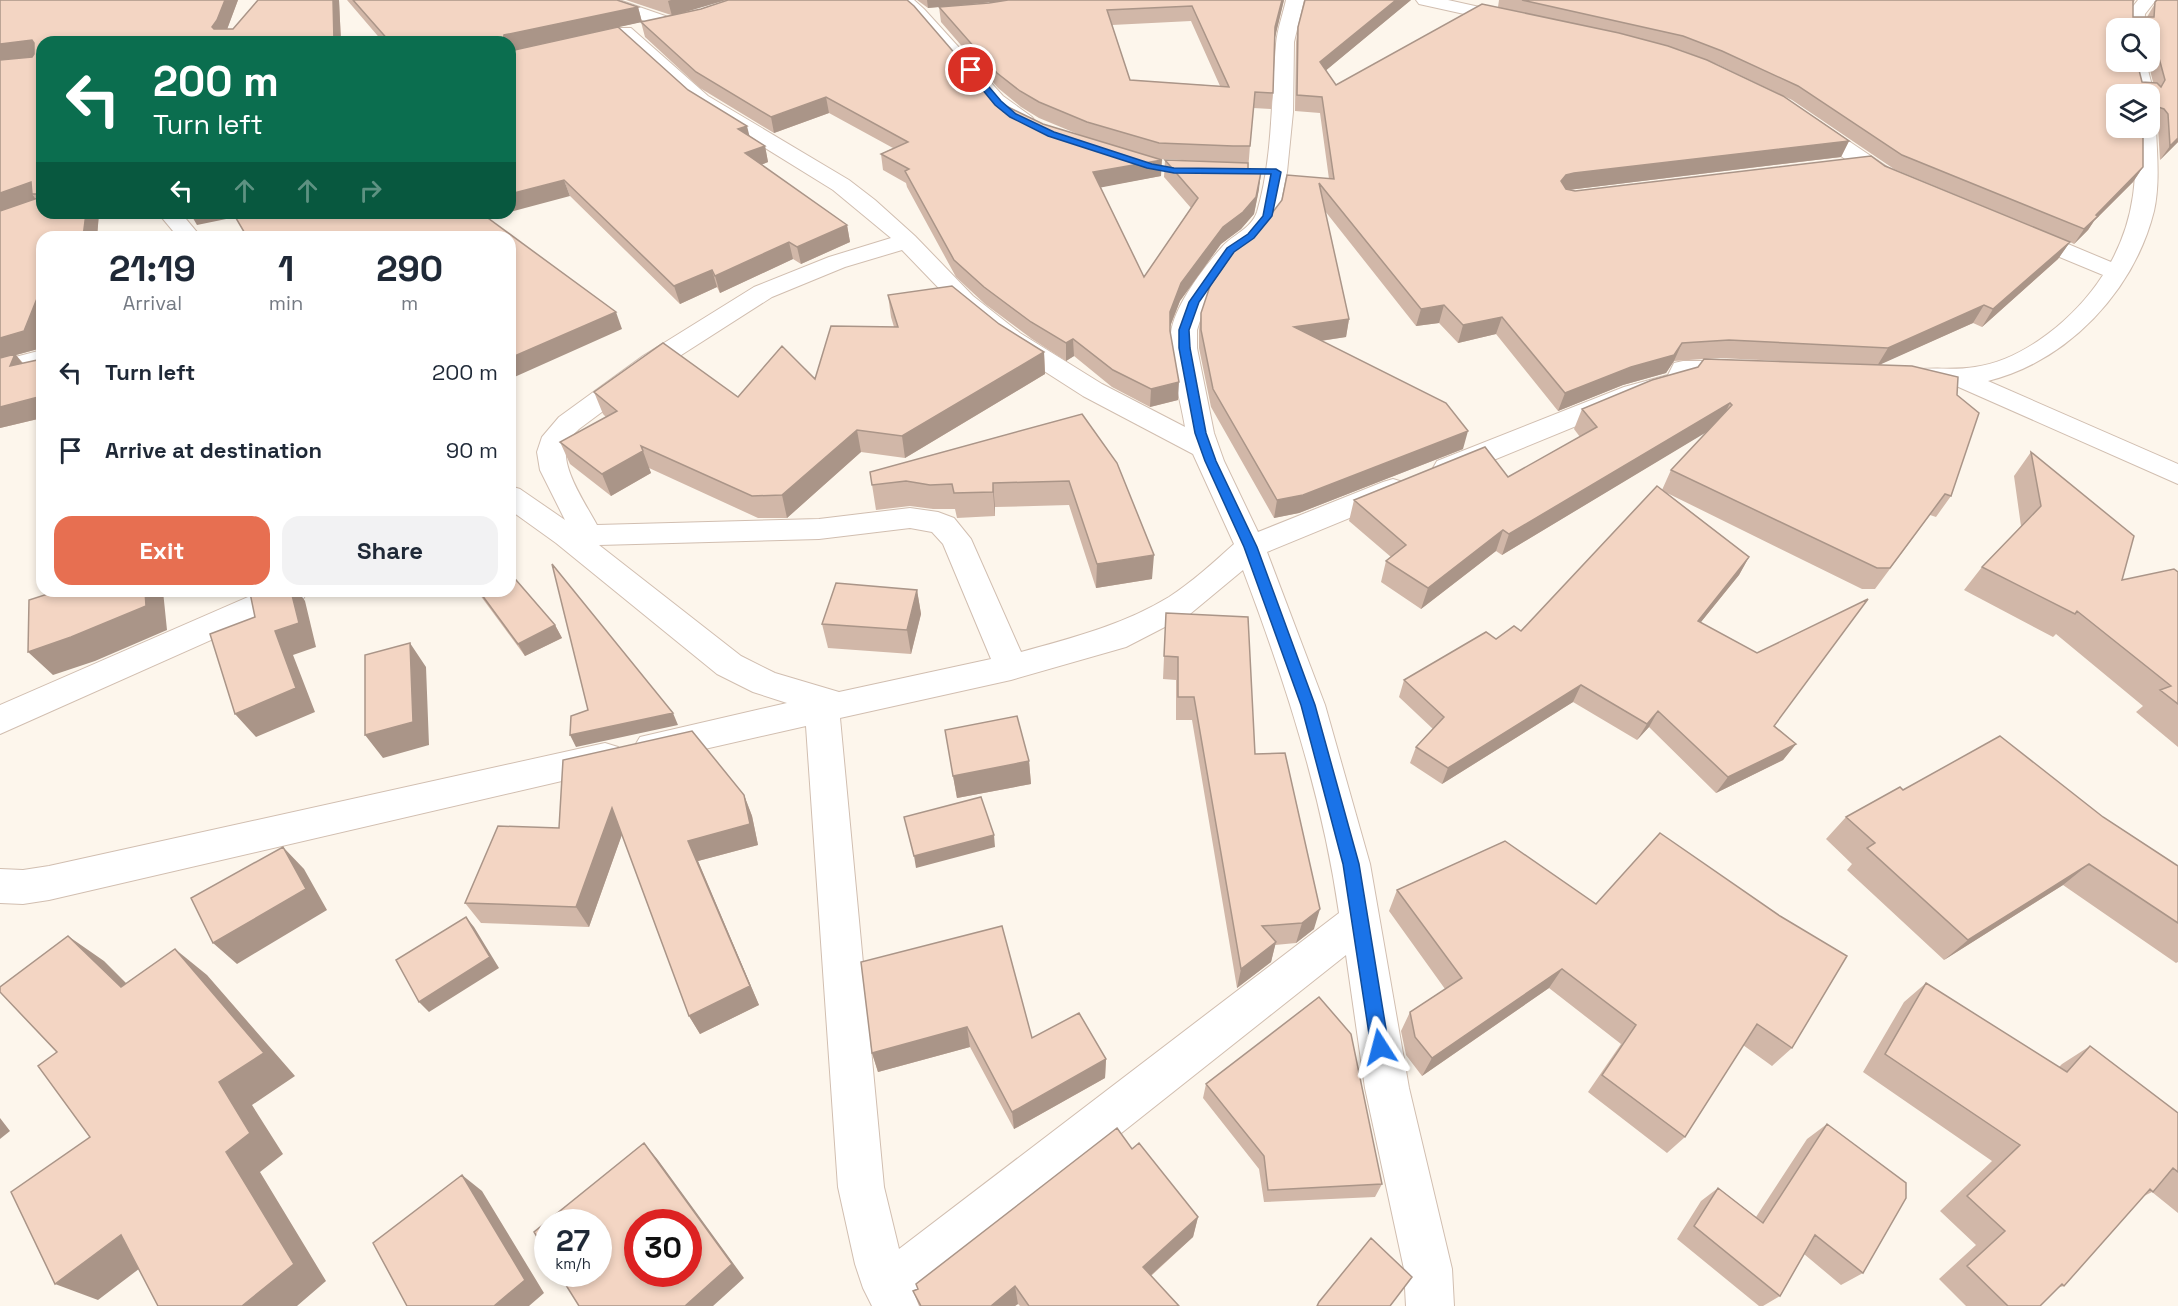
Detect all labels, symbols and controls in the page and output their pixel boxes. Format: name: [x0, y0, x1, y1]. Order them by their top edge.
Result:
map controls: [2106, 18, 2160, 138]
button: search: [2106, 18, 2160, 72]
pin: [945, 44, 996, 95]
icon: arrive: [954, 53, 987, 86]
text: 200 m: [153, 55, 279, 108]
icon: left: [54, 60, 132, 138]
button: layers: [2106, 84, 2160, 138]
text: Turn left: [153, 107, 263, 142]
icon: left: [165, 174, 198, 207]
icon: ahead: [228, 174, 261, 207]
icon: ahead: [291, 174, 324, 207]
icon: right: [354, 174, 387, 207]
text: 21:19: [109, 246, 196, 292]
text: 1: [278, 246, 294, 292]
text: 290: [376, 246, 443, 292]
text: Arrival: [123, 290, 182, 316]
text: min: [269, 290, 303, 316]
text: m: [401, 290, 418, 316]
icon: left: [54, 356, 87, 389]
text: Turn left: [105, 358, 195, 386]
text: 200 m: [432, 358, 498, 386]
icon: arrive: [54, 434, 87, 467]
text: Arrive at destination: [105, 436, 322, 464]
text: 90 m: [446, 436, 498, 464]
button: Exit: [54, 516, 270, 585]
button: Share: [282, 516, 498, 585]
position arrow: [1348, 1015, 1412, 1079]
speed limit sign: 30: [624, 1209, 702, 1287]
text: 27: [556, 1221, 590, 1260]
text: km/h: [555, 1254, 591, 1273]

